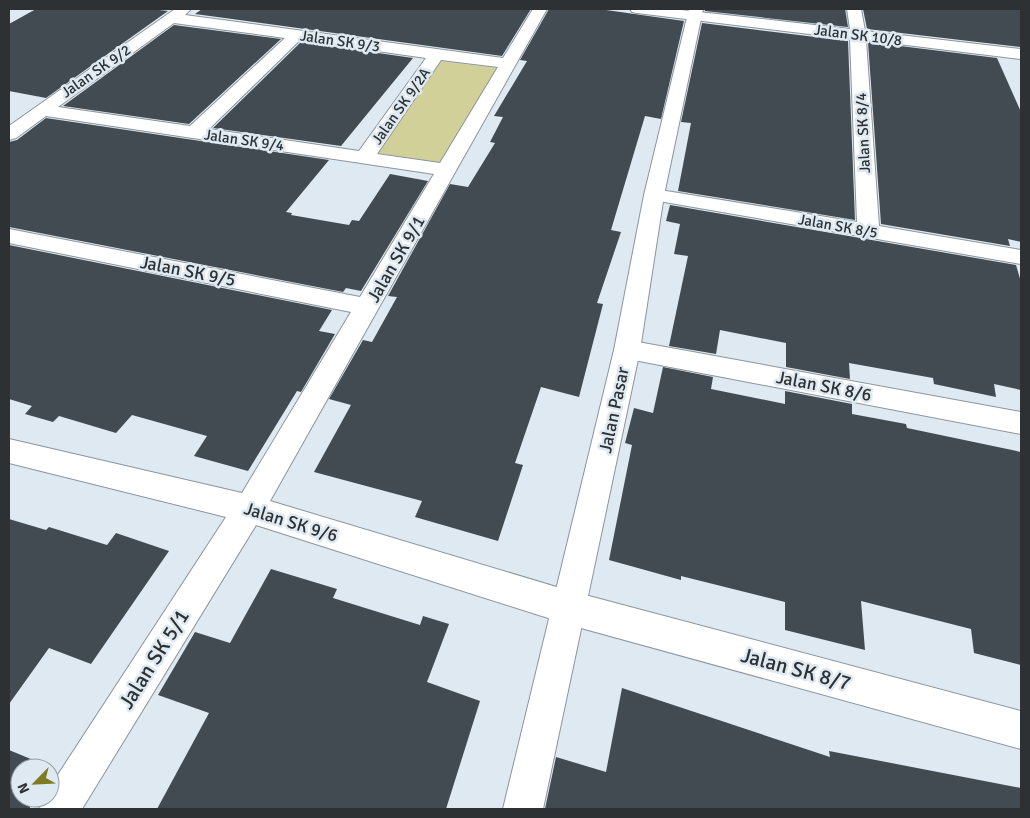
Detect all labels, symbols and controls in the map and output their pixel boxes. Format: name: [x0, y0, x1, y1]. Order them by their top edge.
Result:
street label: Jalan SK 10/8: [813, 21, 903, 49]
street label: Jalan SK 9/3: [299, 26, 381, 56]
street label: Jalan SK 9/2: [58, 41, 134, 101]
street label: Jalan SK 9/2A: [368, 64, 434, 148]
street label: Jalan SK 8/4: [852, 92, 874, 174]
street label: Jalan SK 9/4: [203, 125, 285, 155]
street label: Jalan SK 8/5: [797, 210, 879, 242]
street label: Jalan SK 9/1: [362, 212, 430, 306]
street label: Jalan SK 9/5: [138, 251, 238, 291]
street label: Jalan Pasar: [594, 365, 634, 455]
street label: Jalan SK 8/6: [774, 366, 874, 406]
street label: Jalan SK 9/6: [242, 497, 340, 547]
street label: Jalan SK 5/1: [113, 604, 195, 714]
street label: Jalan SK 8/7: [738, 642, 854, 696]
north arrow: [10, 758, 60, 808]
text: N: [14, 780, 33, 796]

